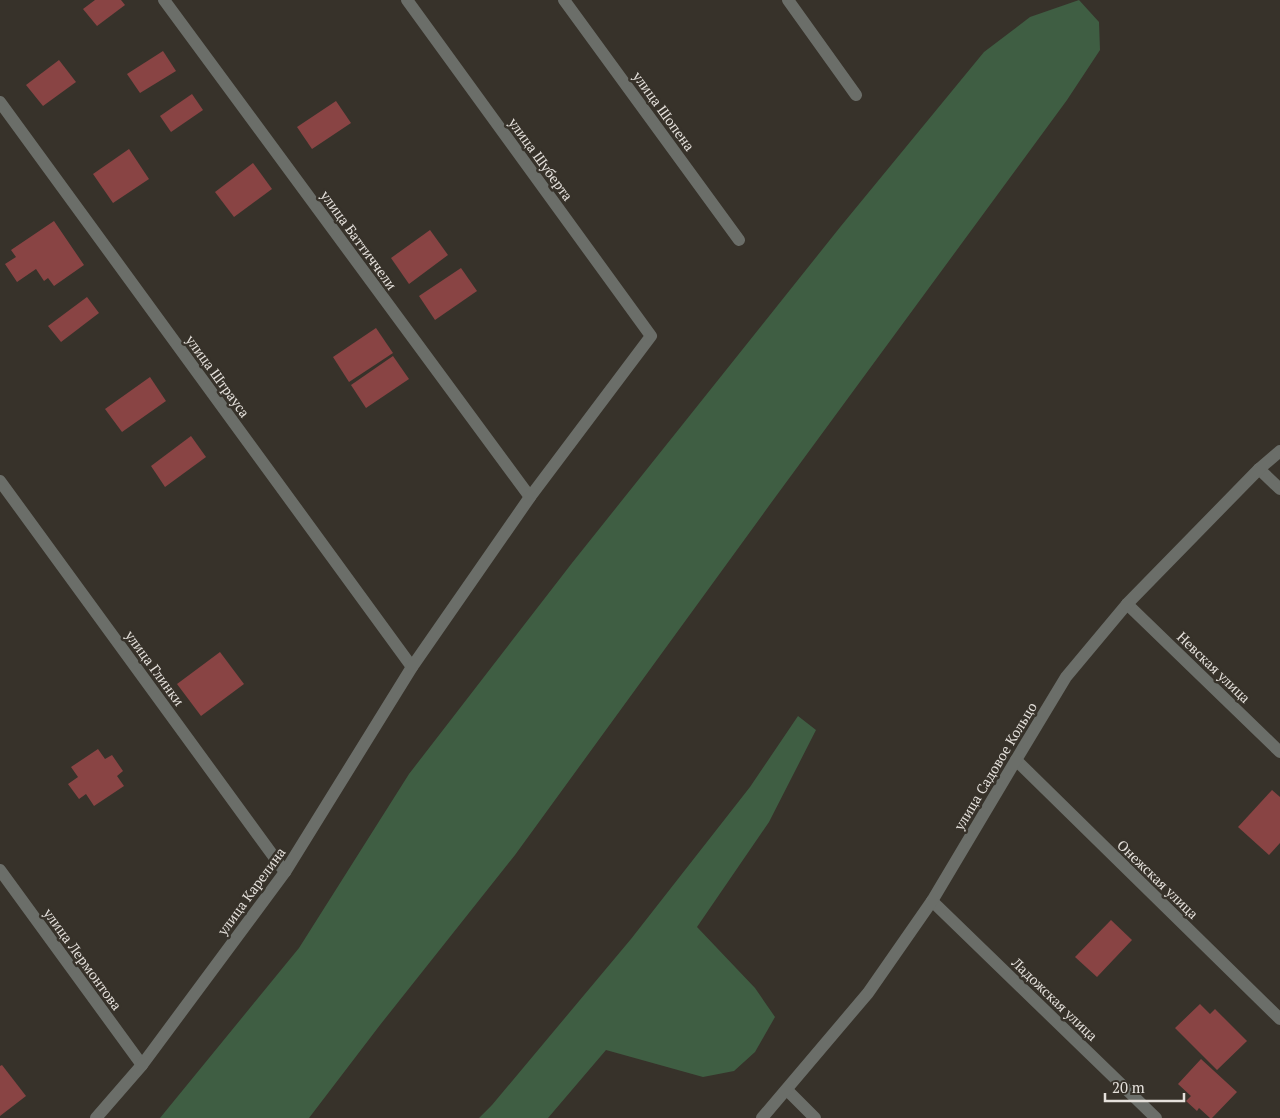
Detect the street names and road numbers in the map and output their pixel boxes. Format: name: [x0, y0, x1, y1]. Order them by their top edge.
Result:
street label: улица Шопена: [628, 67, 699, 155]
street label: улица Шуберта: [504, 113, 578, 204]
street label: улица Баттиччели: [316, 186, 402, 294]
street label: улица Штрауса: [181, 330, 254, 421]
street label: улица Глинки: [121, 626, 189, 710]
street label: Невская улица: [1173, 627, 1255, 707]
street label: улица Садовое Кольцо: [949, 698, 1041, 835]
street label: Онежская улица: [1113, 835, 1203, 923]
street label: улица Карелина: [212, 843, 289, 940]
street label: улица Лермонтова: [39, 903, 126, 1014]
street label: Ладожская улица: [1007, 952, 1102, 1045]

